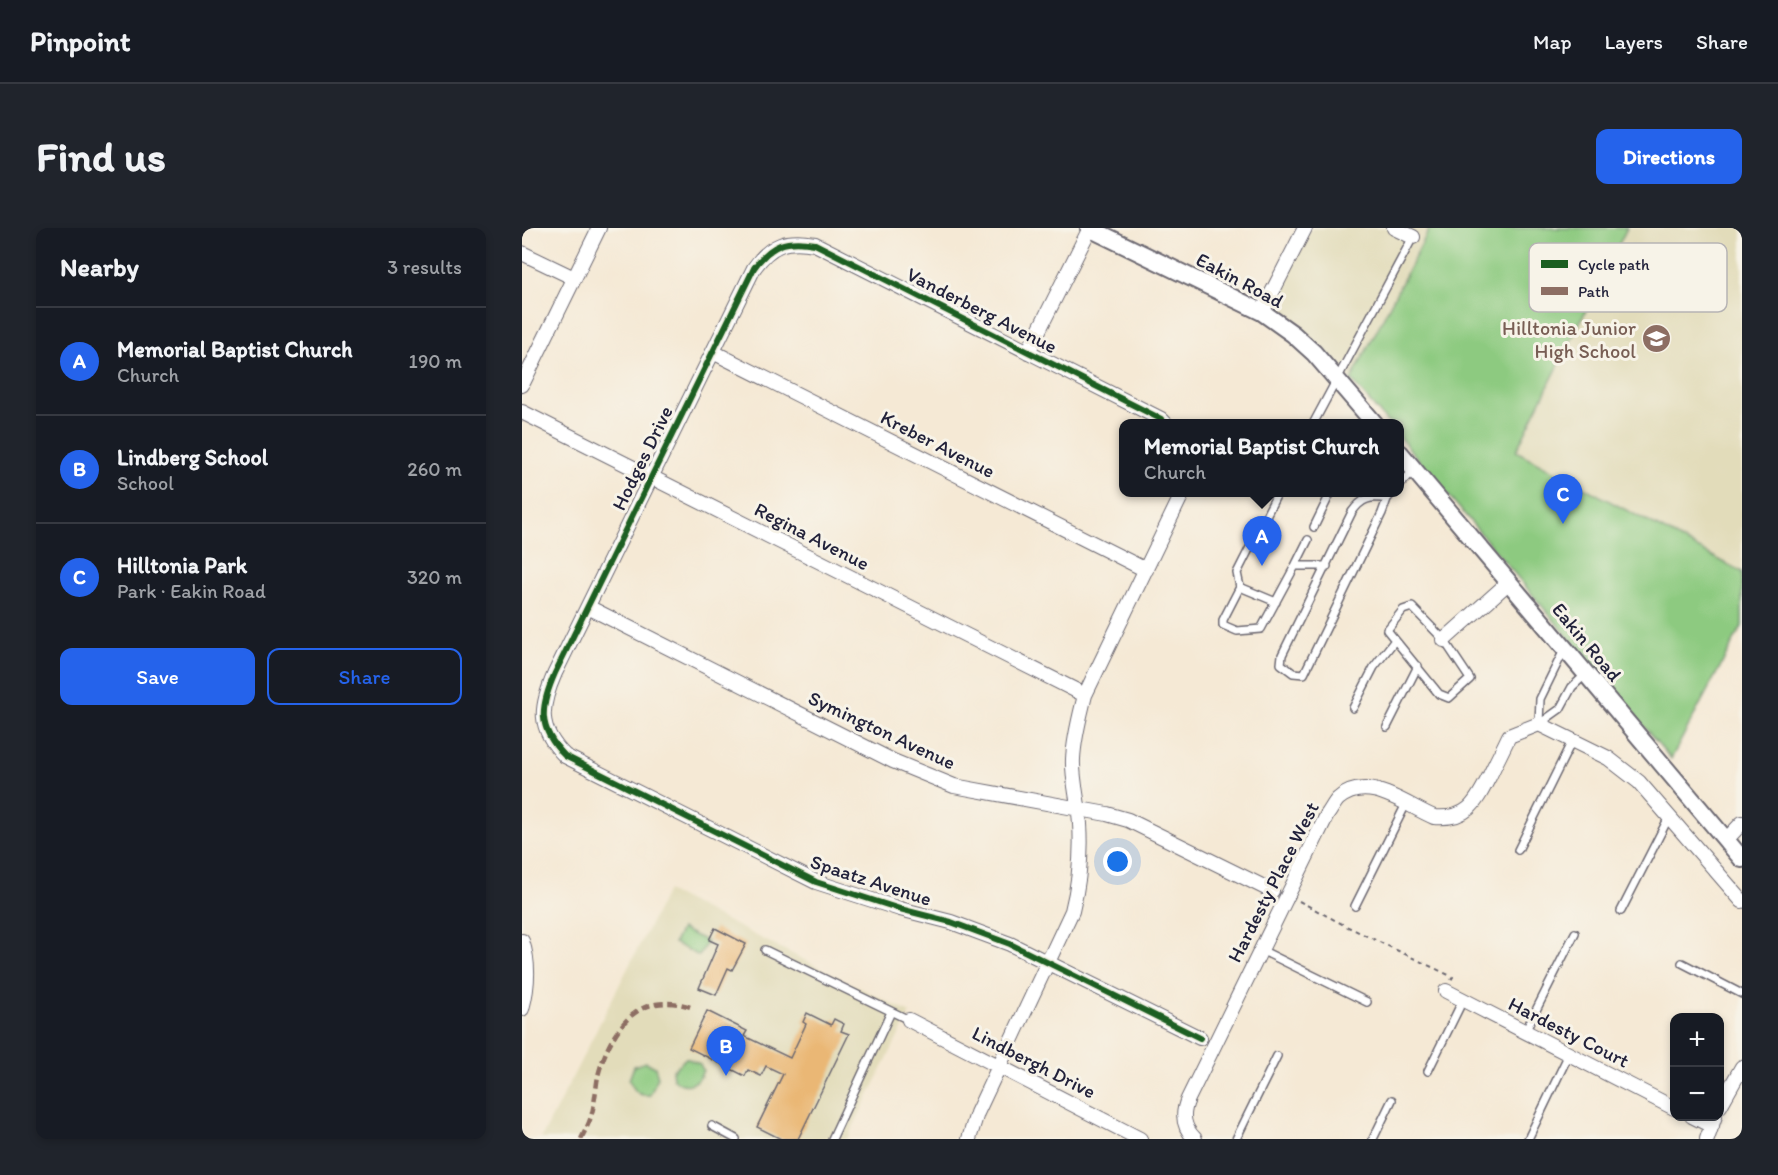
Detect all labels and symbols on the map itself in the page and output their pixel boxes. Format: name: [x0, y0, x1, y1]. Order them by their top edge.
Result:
legend: [1529, 243, 1727, 312]
street label: Eakin Road: [1192, 247, 1288, 313]
text: Cycle path: [1578, 255, 1650, 274]
street label: Vanderberg Avenue: [903, 262, 1061, 358]
text: Path: [1578, 282, 1609, 301]
place label: Hilltonia Junior High School: [1502, 316, 1636, 363]
school or university icon: Hilltonia Junior High School: [1641, 323, 1673, 355]
street label: Hodges Drive: [606, 402, 678, 514]
street label: Kreber Avenue: [877, 405, 999, 483]
pin: C: [1544, 474, 1582, 524]
street label: Regina Avenue: [750, 497, 874, 575]
pin: A: [1242, 516, 1282, 566]
street label: Eakin Road: [1547, 598, 1627, 686]
street label: Symington Avenue: [805, 685, 959, 775]
street label: Hardesty Place West: [1222, 798, 1324, 966]
your location: [1103, 847, 1132, 876]
street label: Spaatz Avenue: [807, 849, 935, 911]
street label: Hardesty Court: [1505, 991, 1633, 1073]
street label: Lindbergh Drive: [968, 1021, 1100, 1103]
pin: B: [706, 1026, 746, 1076]

